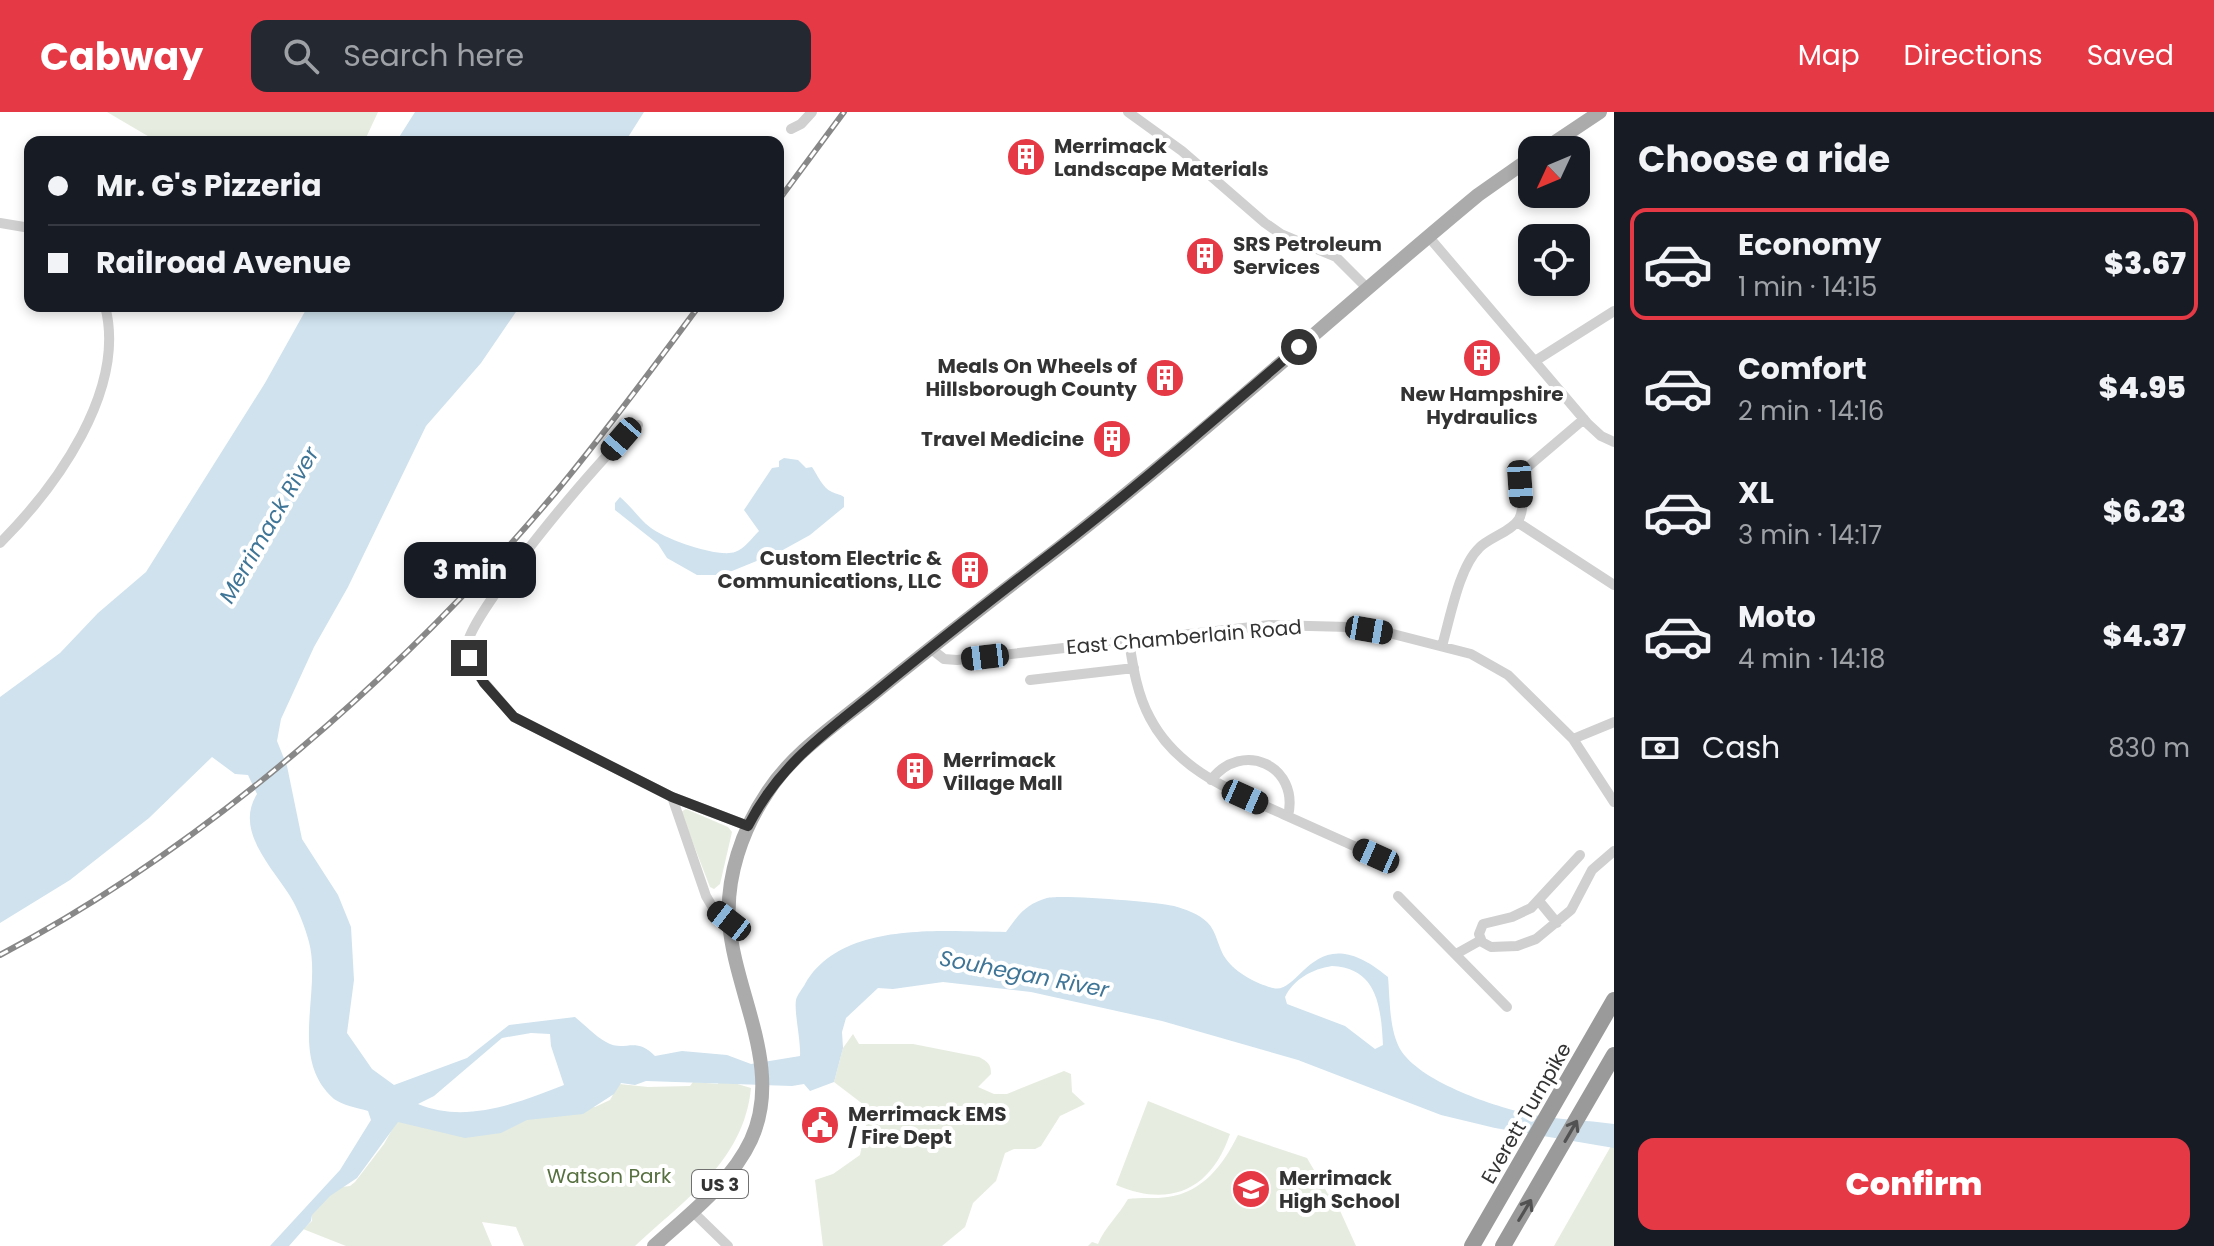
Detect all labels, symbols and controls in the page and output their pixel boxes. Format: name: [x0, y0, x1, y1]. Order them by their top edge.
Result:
search box: [251, 20, 811, 92]
text: Cabway: [40, 30, 203, 83]
icon: search: [279, 34, 323, 78]
text: Search here: [343, 34, 524, 77]
text: Map: [1798, 36, 1860, 75]
text: Directions: [1904, 36, 2043, 75]
text: Saved: [2087, 36, 2174, 75]
place label: Merrimack Landscape Materials: [1054, 132, 1269, 183]
text: Choose a ride: [1638, 134, 1890, 185]
building icon: Merrimack Landscape Materials: [1005, 136, 1047, 178]
north arrow: [1518, 136, 1590, 208]
map controls: [1518, 136, 1590, 296]
text: Mr. G's Pizzeria: [96, 164, 322, 207]
text: Economy: [1738, 223, 1882, 266]
button: locate: [1518, 224, 1590, 296]
icon: car: [1642, 228, 1714, 300]
place label: SRS Petroleum Services: [1233, 230, 1382, 281]
building icon: SRS Petroleum Services: [1184, 235, 1226, 277]
text: Railroad Avenue: [96, 241, 351, 284]
text: $3.67: [2104, 242, 2186, 285]
text: 1 min · 14:15: [1738, 269, 1877, 305]
route start: [1281, 329, 1317, 365]
building icon: New Hampshire Hydraulics: [1461, 337, 1503, 379]
text: Comfort: [1738, 347, 1867, 390]
place label: Meals On Wheels of Hillsborough County: [925, 352, 1137, 403]
icon: car: [1642, 352, 1714, 424]
building icon: Meals On Wheels of Hillsborough County: [1144, 357, 1186, 399]
text: $4.95: [2099, 366, 2186, 409]
place label: New Hampshire Hydraulics: [1400, 380, 1564, 431]
text: 2 min · 14:16: [1738, 393, 1884, 429]
car: [596, 413, 646, 465]
building icon: Travel Medicine: [1091, 418, 1133, 460]
place label: Travel Medicine: [921, 425, 1084, 453]
water label: Merrimack River: [212, 440, 327, 609]
car: [1506, 459, 1534, 509]
text: XL: [1738, 471, 1774, 514]
icon: car: [1642, 476, 1714, 548]
text: $6.23: [2103, 490, 2186, 533]
text: 3 min · 14:17: [1738, 517, 1882, 553]
callout: 3 min: [403, 542, 535, 598]
place label: Custom Electric & Communications, LLC: [717, 544, 942, 595]
building icon: Custom Electric & Communications, LLC: [949, 549, 991, 591]
text: 3 min: [433, 552, 507, 588]
text: Moto: [1738, 595, 1816, 638]
icon: car: [1642, 600, 1714, 672]
street label: East Chamberlain Road: [1065, 613, 1303, 661]
car: [1343, 614, 1395, 646]
text: $4.37: [2102, 614, 2186, 657]
route end: [451, 640, 487, 676]
text: 4 min · 14:18: [1738, 641, 1885, 677]
car: [960, 642, 1010, 672]
icon: cash: [1638, 726, 1682, 770]
text: Cash: [1702, 726, 1780, 769]
text: 830 m: [2108, 730, 2190, 766]
place label: Merrimack Village Mall: [943, 746, 1063, 797]
building icon: Merrimack Village Mall: [894, 750, 936, 792]
car: [1218, 776, 1272, 818]
car: [1349, 835, 1403, 877]
car: [703, 897, 755, 945]
water label: Souhegan River: [937, 942, 1112, 1006]
street label: Everett Turnpike: [1474, 1037, 1578, 1189]
place label: Merrimack EMS / Fire Dept: [848, 1100, 1007, 1151]
public building icon: Merrimack EMS / Fire Dept: [799, 1104, 841, 1146]
one-way arrow: [1563, 1120, 1579, 1143]
button: Confirm: [1638, 1138, 2190, 1230]
park label: Watson Park: [547, 1162, 672, 1190]
place label: Merrimack High School: [1279, 1164, 1400, 1215]
school or university icon: Merrimack High School: [1230, 1168, 1272, 1210]
road number: US 3: [692, 1170, 748, 1198]
one-way arrow: [1517, 1199, 1533, 1222]

